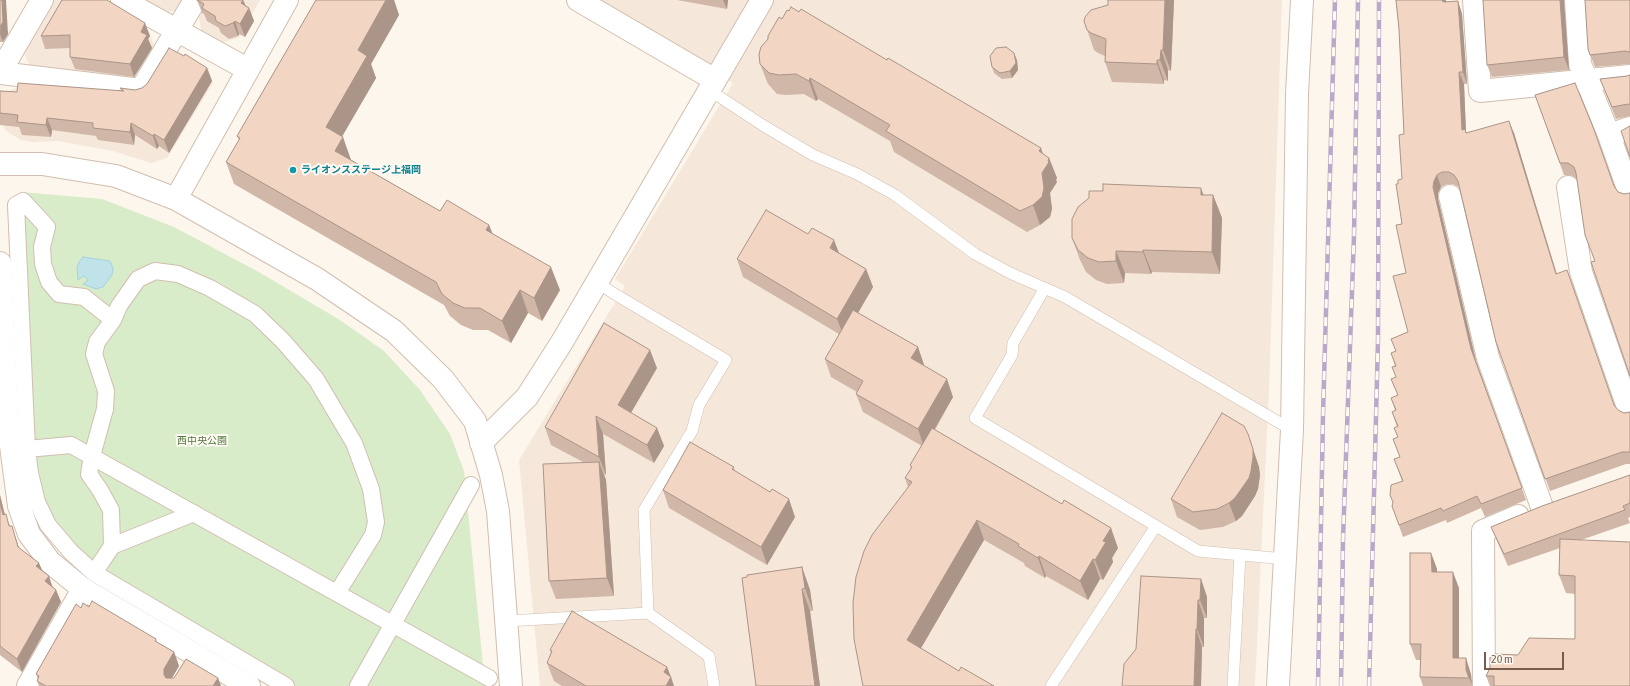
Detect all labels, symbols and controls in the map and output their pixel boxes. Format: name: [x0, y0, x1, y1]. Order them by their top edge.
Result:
place label: ライオンスステージ上福岡: [301, 164, 421, 176]
marker: ライオンスステージ上福岡: [288, 165, 298, 175]
park label: 西中央公園: [177, 435, 227, 447]
scale bar: [1486, 644, 1566, 670]
text: 20 m: [1491, 652, 1513, 666]

